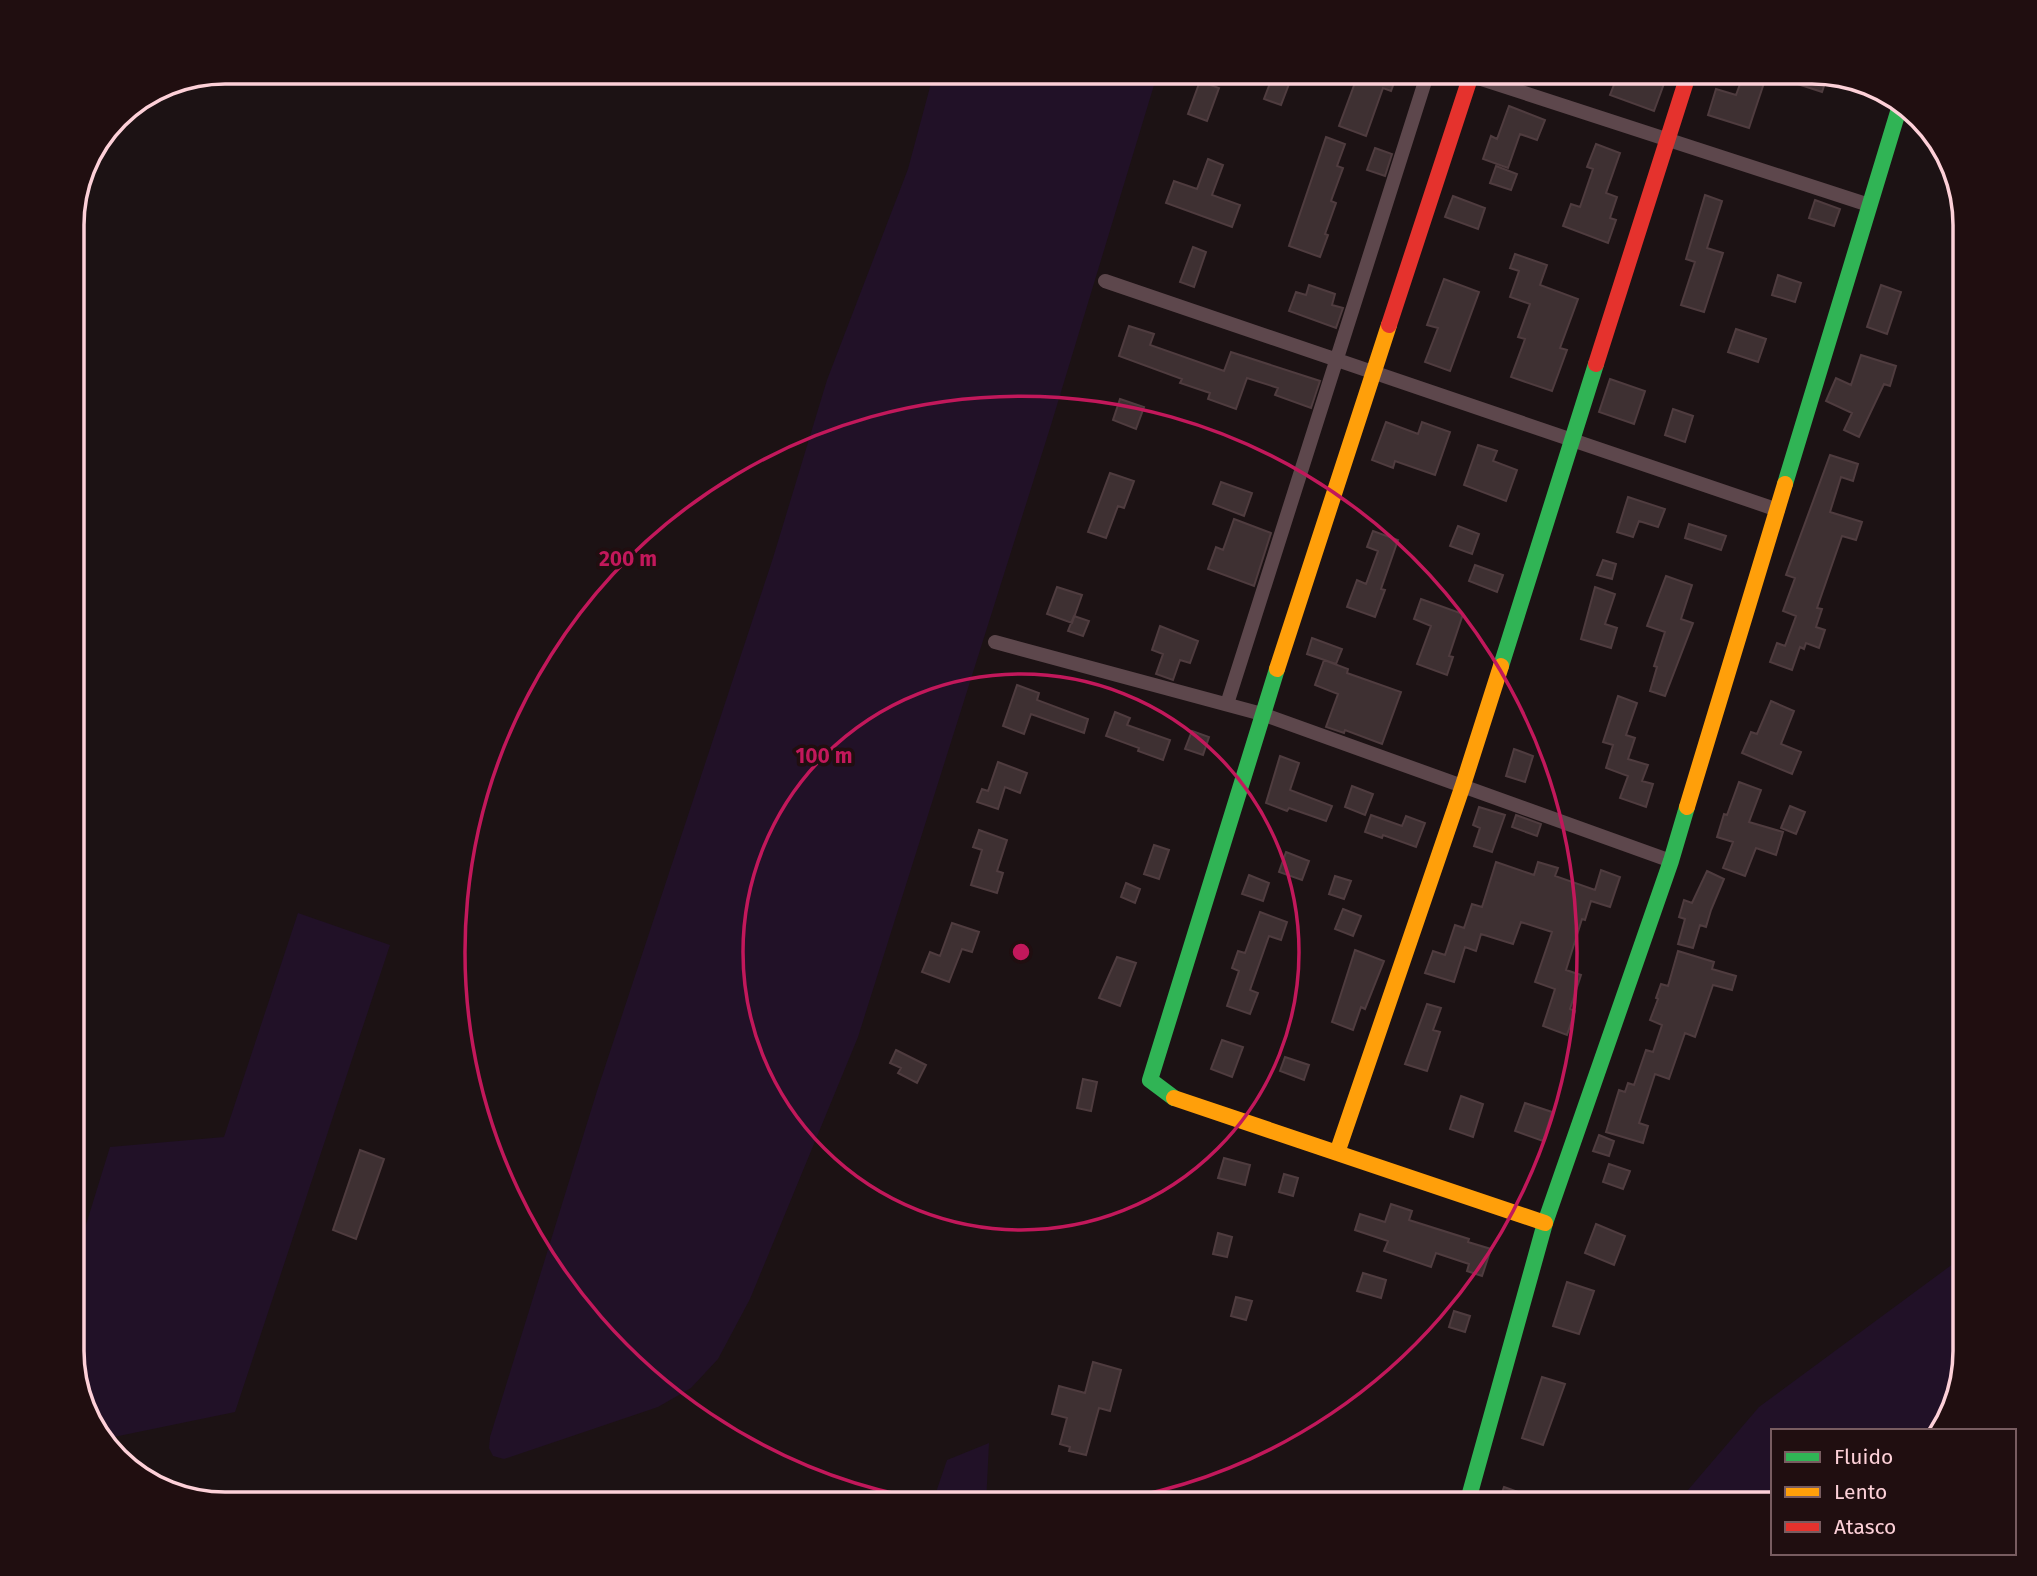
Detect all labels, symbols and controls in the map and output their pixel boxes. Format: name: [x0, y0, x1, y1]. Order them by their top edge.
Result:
text: 200 m: [599, 546, 657, 572]
text: 100 m: [795, 743, 853, 769]
centre of rings: [1009, 940, 1033, 964]
legend: [1771, 1429, 2016, 1555]
text: Fluido: [1834, 1444, 1893, 1470]
text: Lento: [1834, 1479, 1887, 1505]
text: Atasco: [1834, 1514, 1896, 1540]

